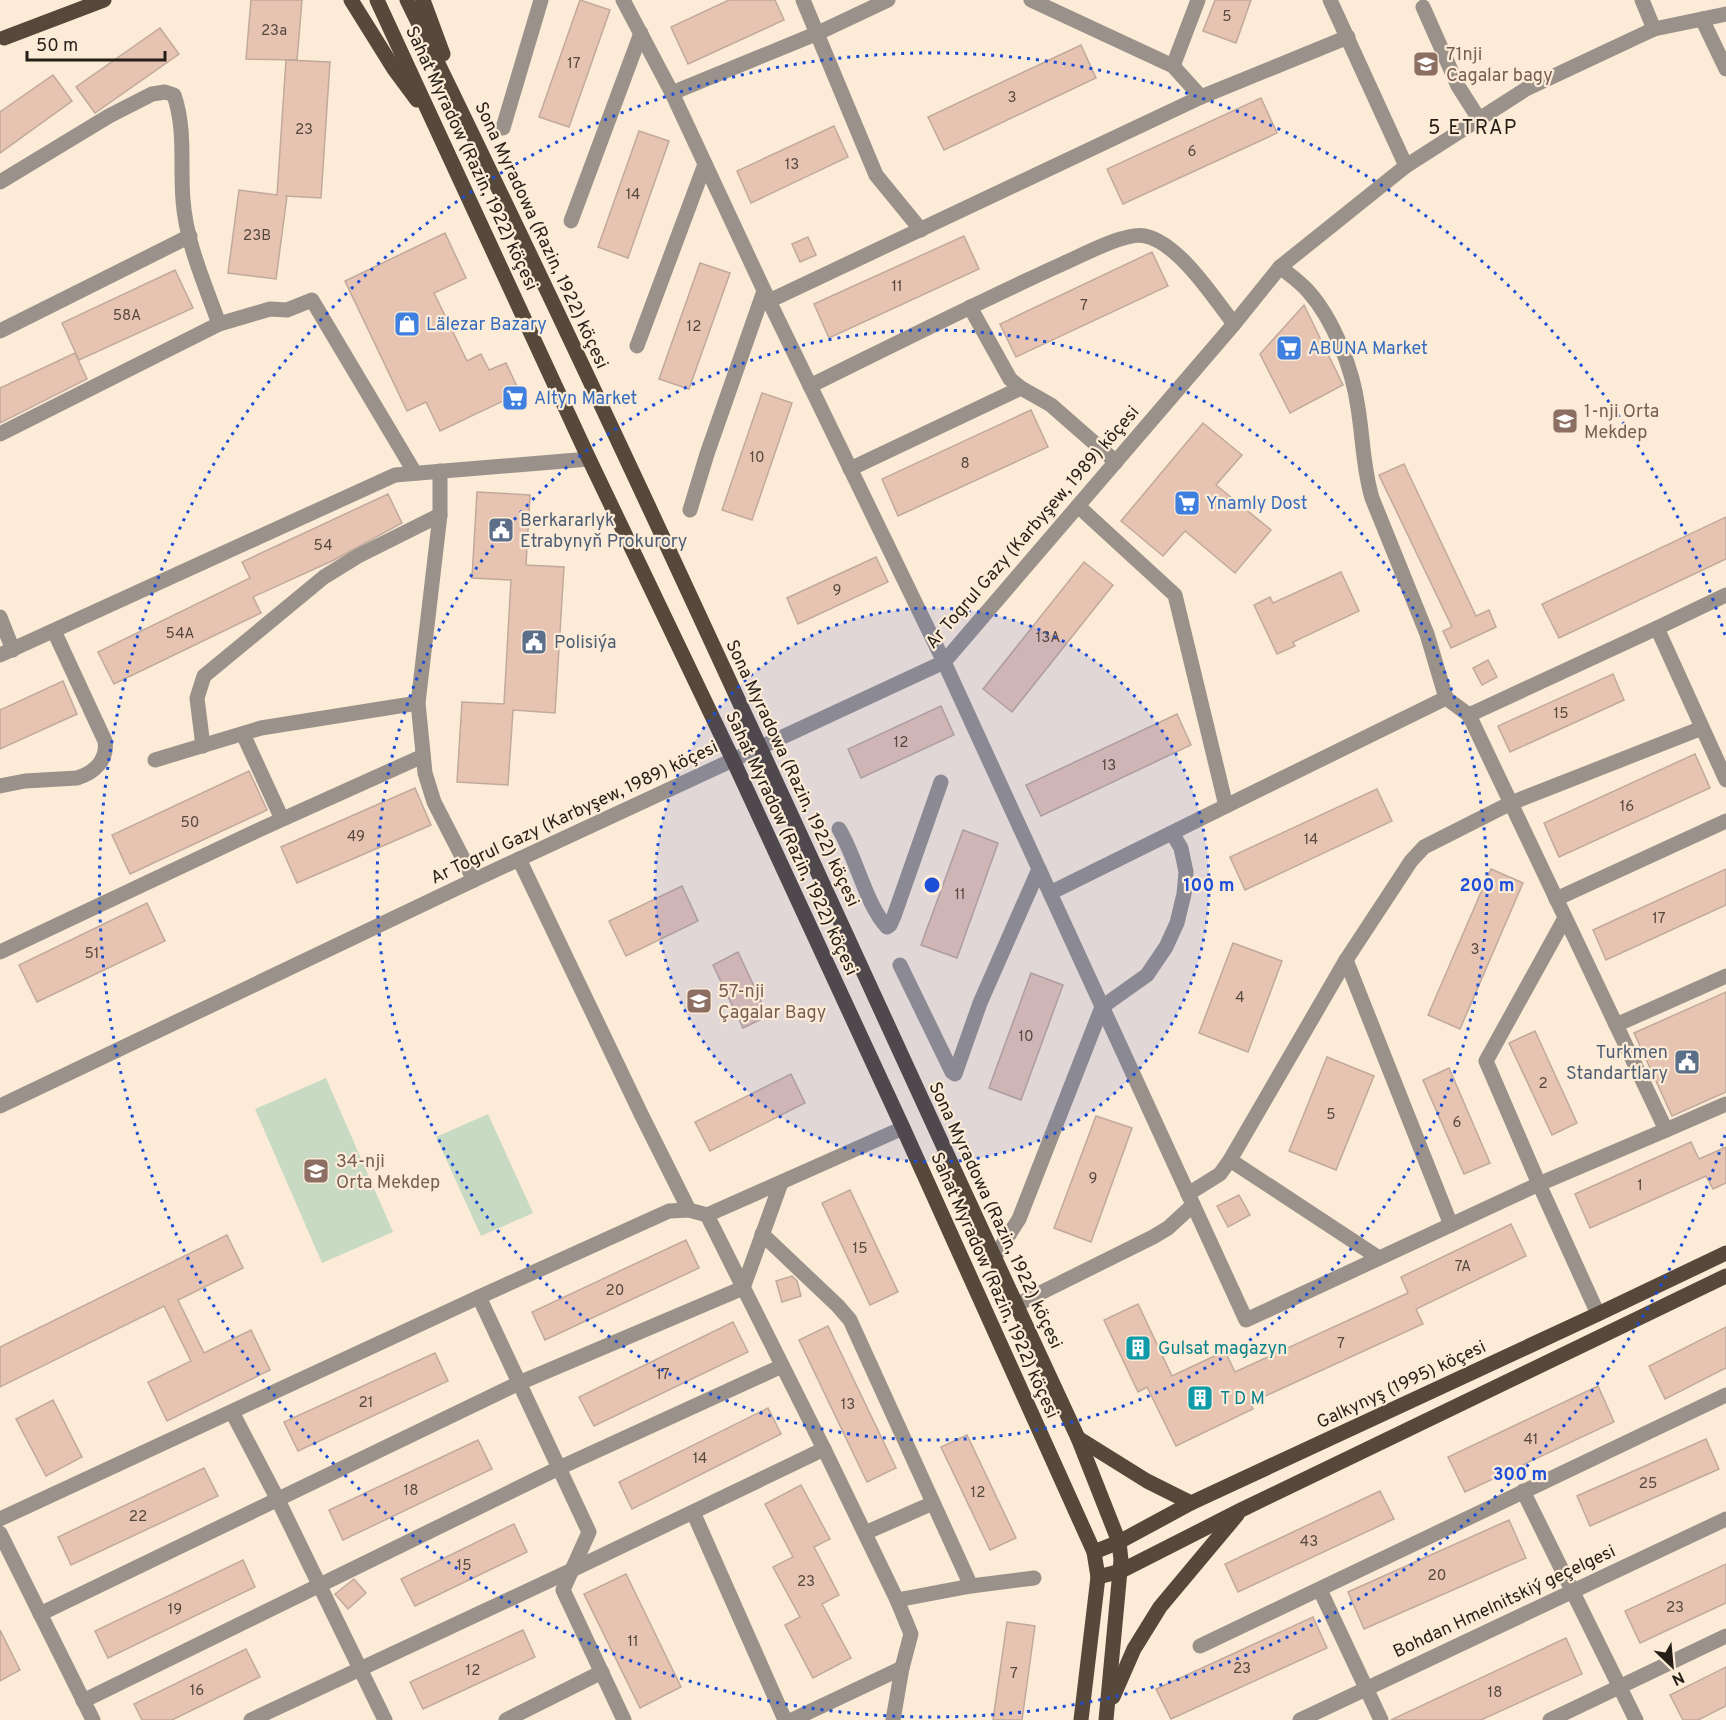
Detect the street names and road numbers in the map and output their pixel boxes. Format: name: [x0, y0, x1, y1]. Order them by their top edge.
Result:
street label: Sahat Myradow (Razin, 1922) köçesi: [399, 23, 542, 294]
street label: Sona Myradowa (Razin, 1922) köçesi: [469, 98, 613, 373]
street label: Ar Togrul Gazy (Karbyşew, 1989) köçesi: [921, 402, 1145, 654]
street label: Sona Myradowa (Razin, 1922) köçesi: [720, 636, 864, 911]
street label: Sahat Myradow (Razin, 1922) köçesi: [719, 708, 862, 979]
street label: Ar Togrul Gazy (Karbyşew, 1989) köçesi: [427, 736, 722, 890]
street label: Sona Myradowa (Razin, 1922) köçesi: [923, 1078, 1067, 1353]
street label: Sahat Myradow (Razin, 1922) köçesi: [924, 1149, 1063, 1422]
street label: Galkynyş (1995) köçesi: [1313, 1336, 1490, 1435]
street label: Bohdan Hmelnitskiý geçelgesi: [1390, 1541, 1620, 1664]

